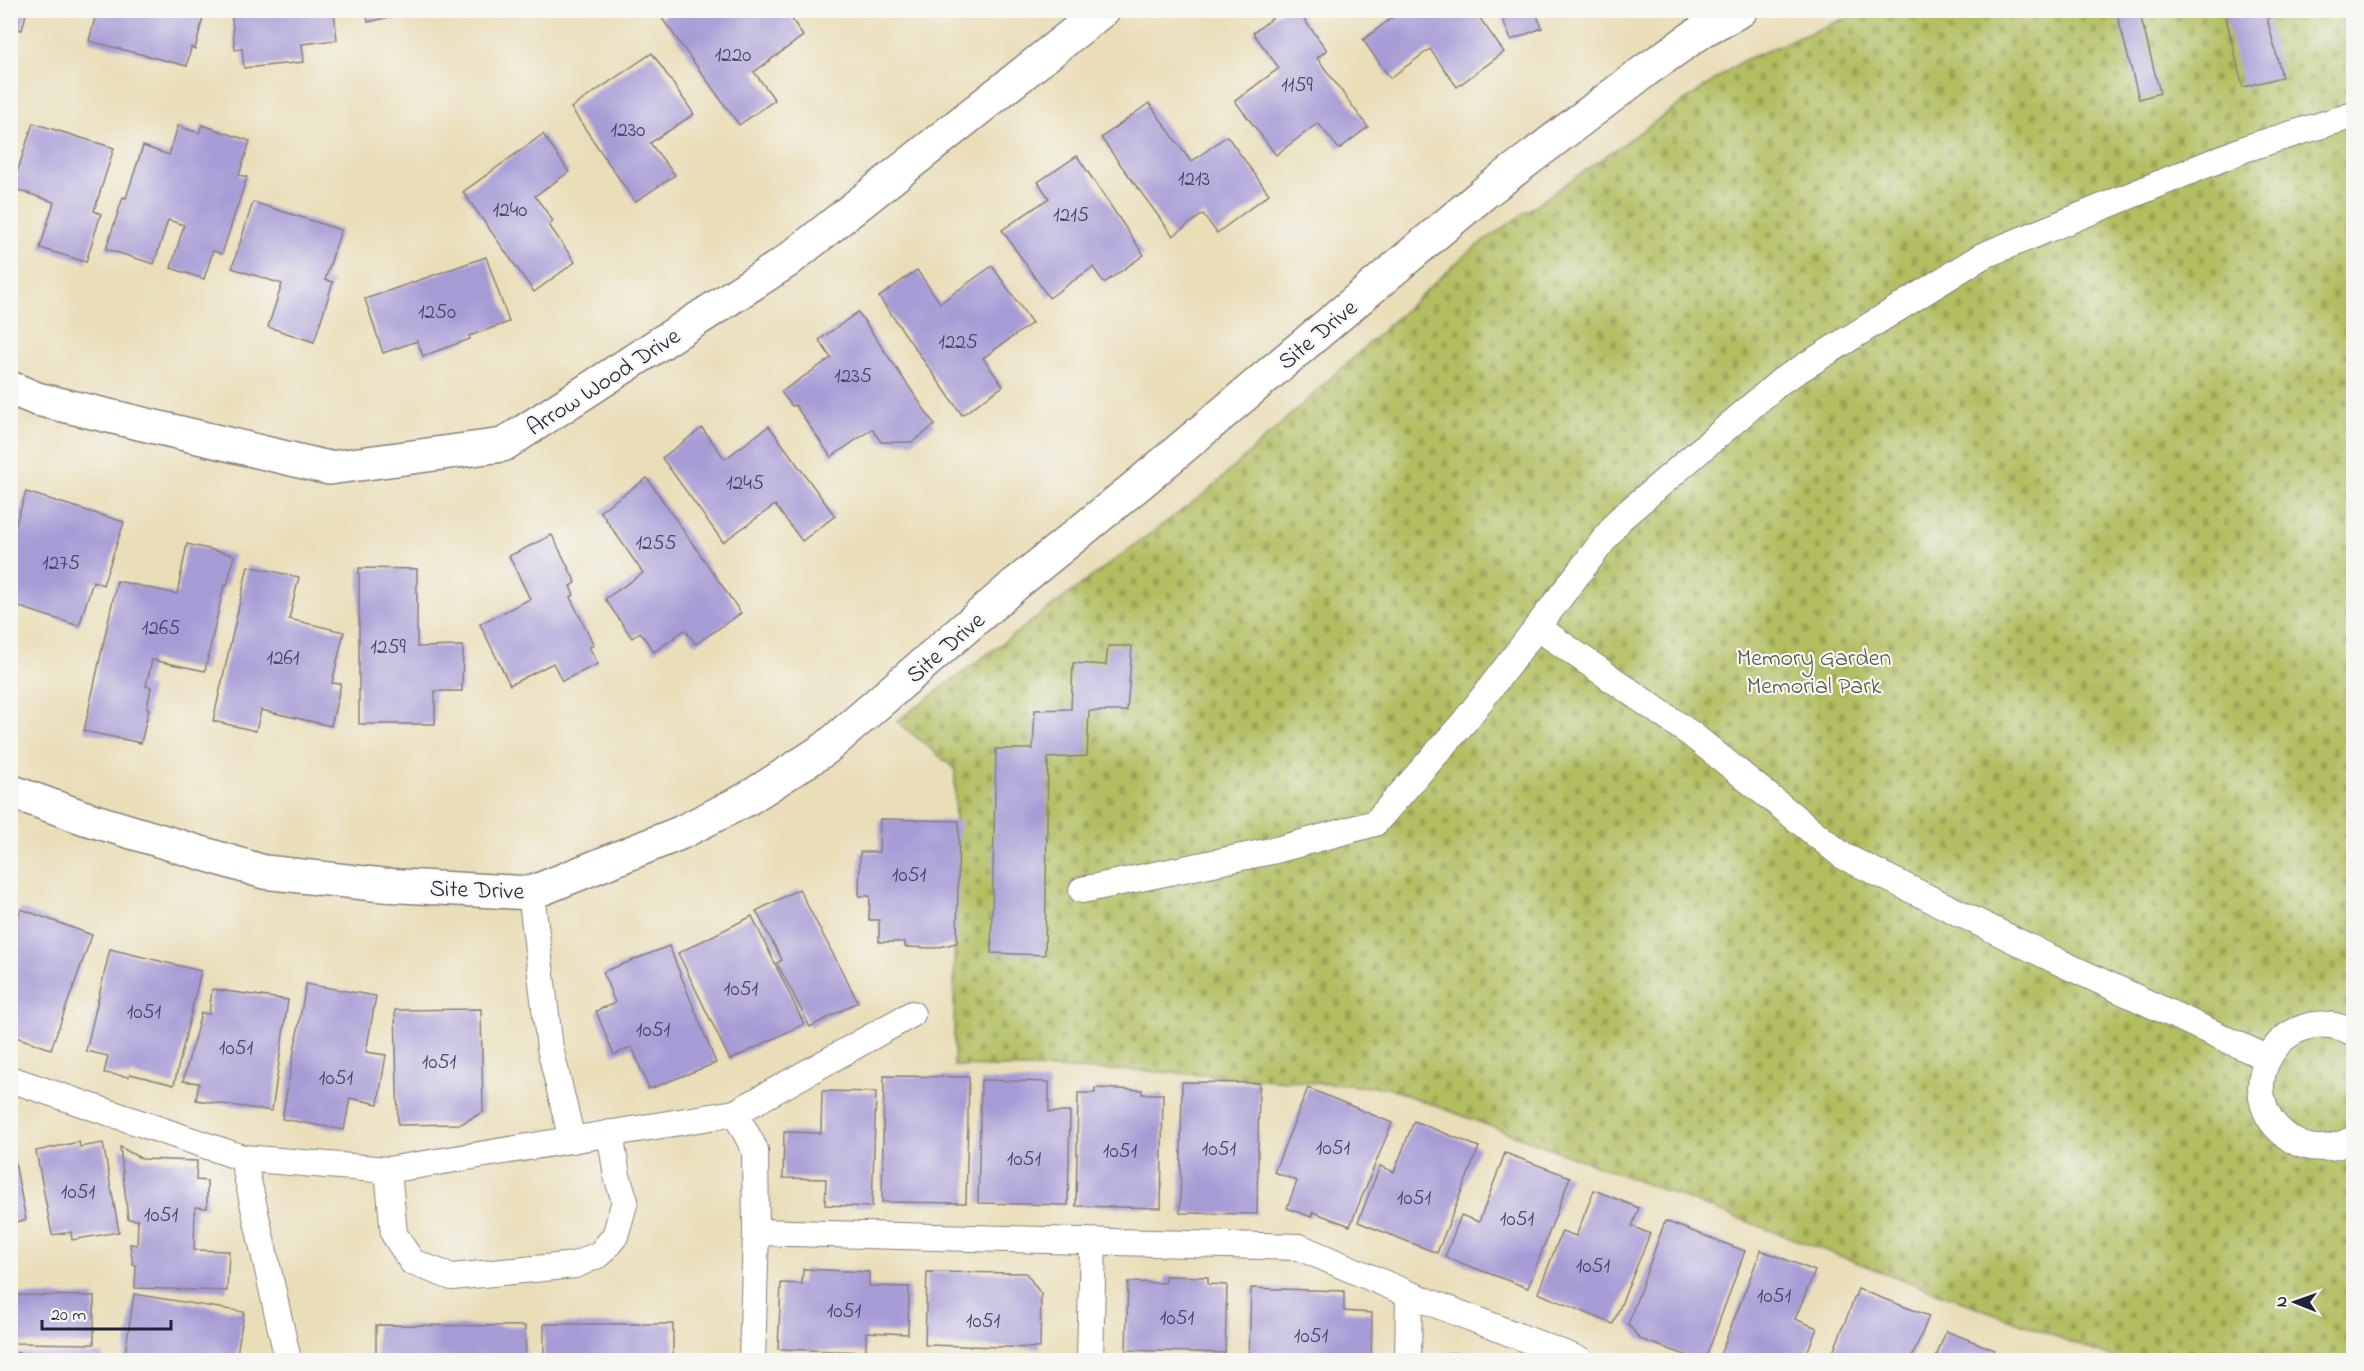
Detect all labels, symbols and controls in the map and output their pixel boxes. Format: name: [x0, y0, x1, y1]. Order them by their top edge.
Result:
house number: 1220: [715, 41, 751, 71]
house number: 1159: [1281, 71, 1314, 101]
house number: 1230: [611, 116, 645, 146]
house number: 1213: [1178, 165, 1210, 195]
house number: 1240: [493, 196, 527, 226]
house number: 1215: [1053, 201, 1089, 231]
street label: Site Drive: [1271, 292, 1366, 380]
house number: 1250: [418, 298, 456, 328]
street label: Arrow Wood Drive: [521, 320, 688, 446]
house number: 1225: [938, 328, 978, 358]
house number: 1235: [834, 362, 872, 392]
house number: 1245: [726, 469, 764, 499]
house number: 1255: [635, 529, 677, 559]
house number: 1275: [42, 549, 80, 579]
street label: Site Drive: [899, 604, 994, 693]
house number: 1265: [142, 614, 180, 644]
house number: 1259: [370, 633, 406, 663]
park label: Memory Garden Memorial Park: [1737, 642, 1891, 705]
house number: 1261: [266, 644, 300, 674]
house number: 1051: [892, 861, 927, 891]
street label: Site Drive: [429, 872, 525, 911]
house number: 1051: [724, 975, 759, 1005]
house number: 1051: [127, 998, 162, 1028]
house number: 1051: [636, 1016, 671, 1046]
house number: 1051: [219, 1034, 254, 1064]
house number: 1051: [422, 1048, 457, 1078]
house number: 1051: [319, 1064, 354, 1094]
house number: 1051: [1316, 1134, 1351, 1164]
house number: 1051: [1202, 1135, 1237, 1165]
house number: 1051: [1103, 1137, 1138, 1167]
house number: 1051: [1007, 1145, 1042, 1175]
house number: 1051: [61, 1178, 96, 1208]
house number: 1051: [1397, 1184, 1432, 1214]
house number: 1051: [144, 1201, 179, 1231]
house number: 1051: [1500, 1205, 1535, 1235]
house number: 1051: [1576, 1252, 1611, 1282]
north arrow: [2265, 1272, 2325, 1332]
house number: 1051: [1757, 1282, 1792, 1312]
scale bar: [42, 1293, 171, 1331]
text: N: [2270, 1296, 2294, 1307]
house number: 1051: [827, 1297, 862, 1327]
text: 20 m: [51, 1303, 86, 1329]
house number: 1051: [1160, 1304, 1195, 1334]
house number: 1051: [966, 1307, 1001, 1337]
house number: 1051: [1294, 1322, 1329, 1352]

